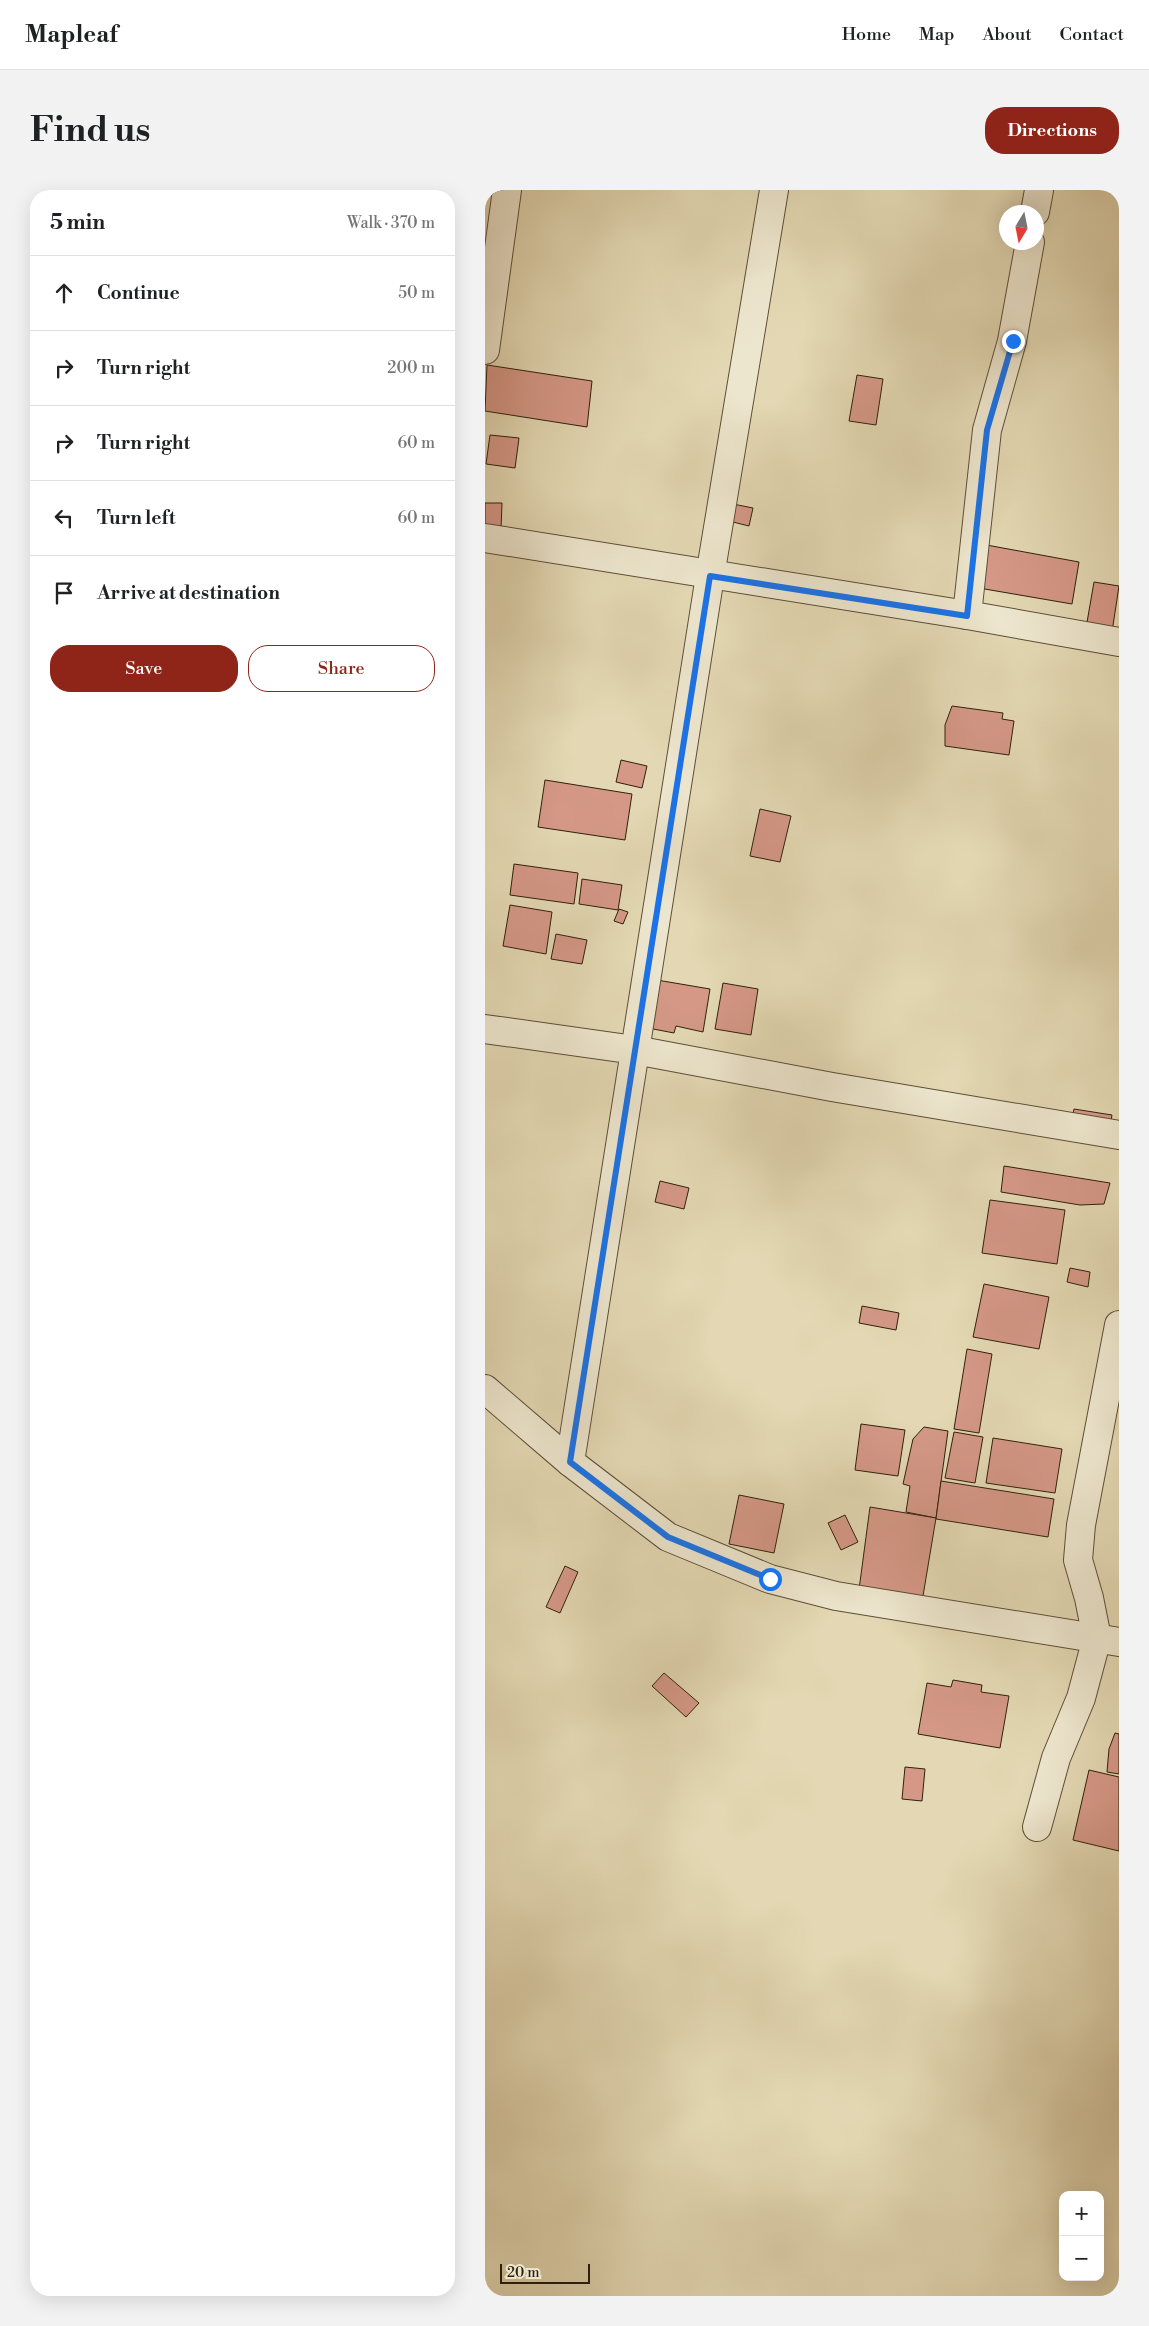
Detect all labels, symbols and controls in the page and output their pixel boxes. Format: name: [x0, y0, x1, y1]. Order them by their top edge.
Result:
text: Mapleaf: [25, 20, 118, 50]
text: Home: [842, 23, 891, 46]
text: Map: [919, 23, 955, 46]
text: About: [983, 23, 1032, 46]
text: Contact: [1060, 23, 1124, 46]
button: Directions: [985, 107, 1119, 154]
text: Find us: [30, 109, 150, 152]
north arrow: [999, 205, 1044, 250]
text: 5 min: [50, 210, 105, 236]
text: Walk · 370 m: [347, 213, 435, 233]
icon: ahead: [50, 279, 78, 307]
text: Continue: [97, 281, 180, 305]
text: 50 m: [398, 283, 435, 303]
route end: [1002, 330, 1025, 353]
icon: right: [50, 354, 78, 382]
text: Turn right: [97, 356, 190, 380]
text: 200 m: [387, 358, 435, 378]
icon: right: [50, 429, 78, 457]
text: Turn right: [97, 431, 190, 455]
text: 60 m: [397, 433, 435, 453]
icon: left: [50, 504, 78, 532]
text: Turn left: [97, 506, 176, 530]
text: 60 m: [397, 508, 435, 528]
icon: arrive: [50, 579, 78, 607]
text: Arrive at destination: [97, 581, 280, 605]
button: Save: [50, 645, 238, 692]
button: Share: [248, 645, 435, 692]
route start: [759, 1568, 782, 1591]
map controls: [1059, 2191, 1104, 2281]
button: +: [1059, 2191, 1104, 2236]
button: −: [1059, 2236, 1104, 2281]
scale bar: [500, 2261, 590, 2284]
text: 20 m: [507, 2264, 539, 2282]

